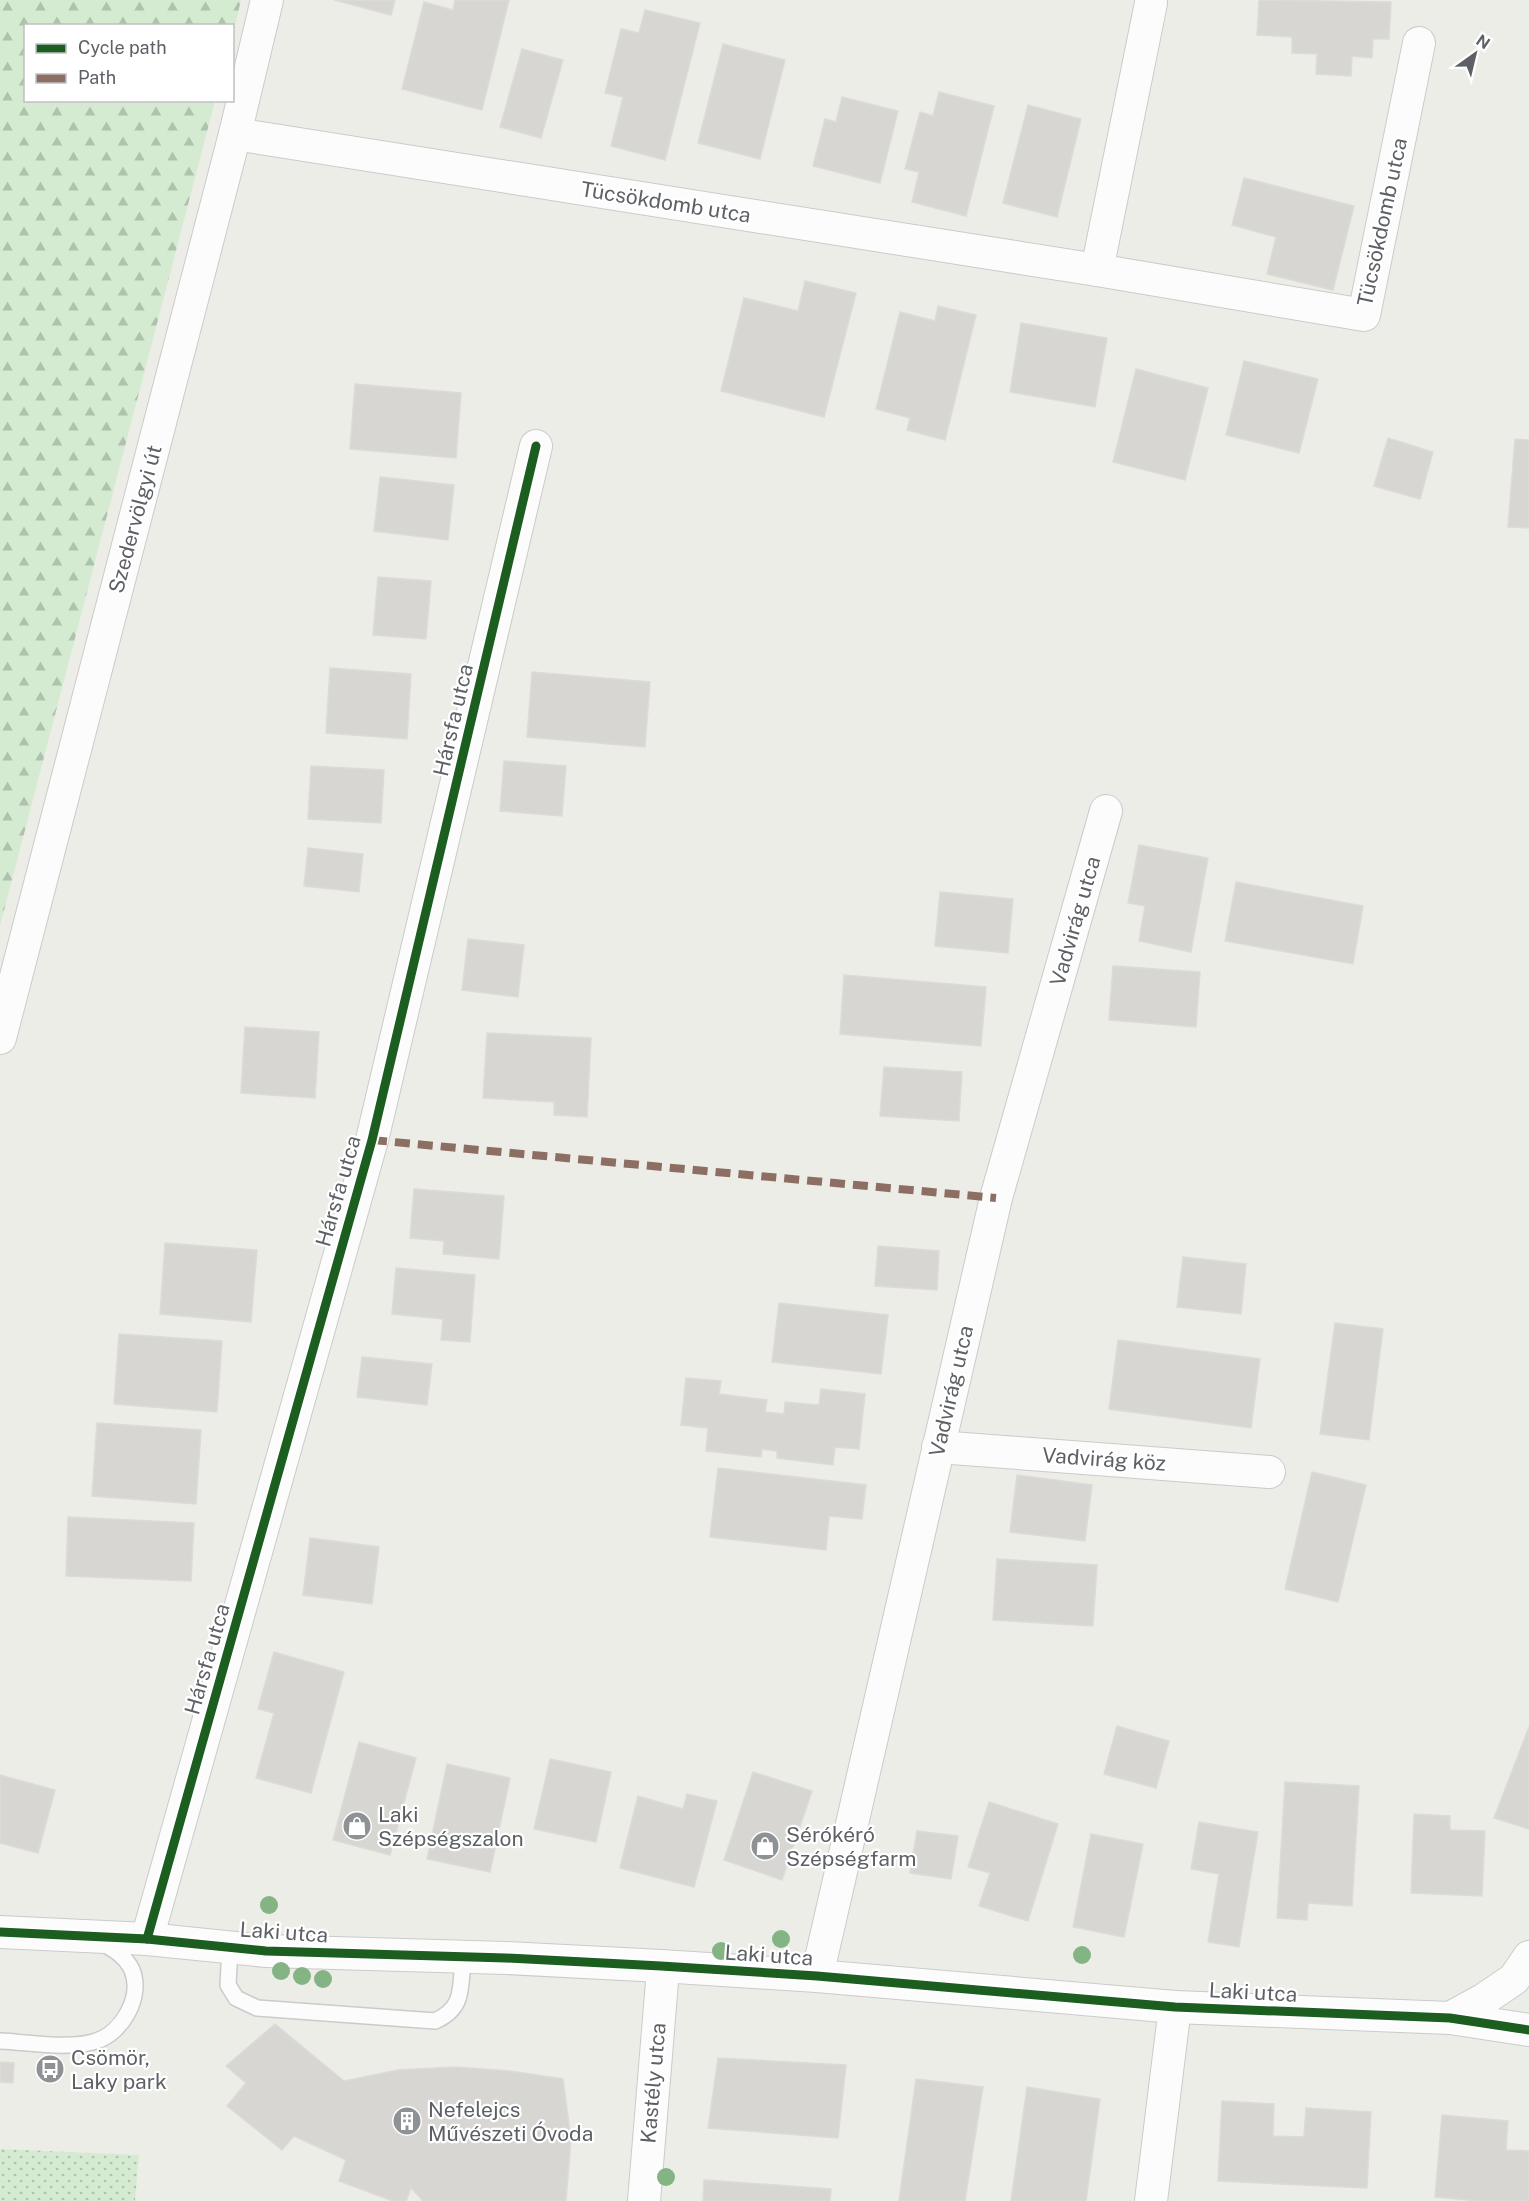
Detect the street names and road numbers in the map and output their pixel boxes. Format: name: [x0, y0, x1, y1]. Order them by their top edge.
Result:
street label: Tücsökdomb utca: [1352, 135, 1412, 309]
street label: Tücsökdomb utca: [579, 176, 753, 228]
street label: Szedervölgyi út: [103, 442, 167, 596]
street label: Hársfa utca: [428, 661, 478, 779]
street label: Vadvirág utca: [1045, 853, 1105, 989]
street label: Hársfa utca: [310, 1133, 366, 1249]
street label: Vadvirág utca: [924, 1323, 978, 1459]
street label: Vadvirág köz: [1041, 1442, 1167, 1476]
street label: Hársfa utca: [179, 1601, 235, 1717]
street label: Laki utca: [239, 1916, 329, 1948]
street label: Laki utca: [724, 1939, 814, 1971]
street label: Laki utca: [1208, 1977, 1298, 2007]
street label: Kastély utca: [635, 2022, 671, 2144]

